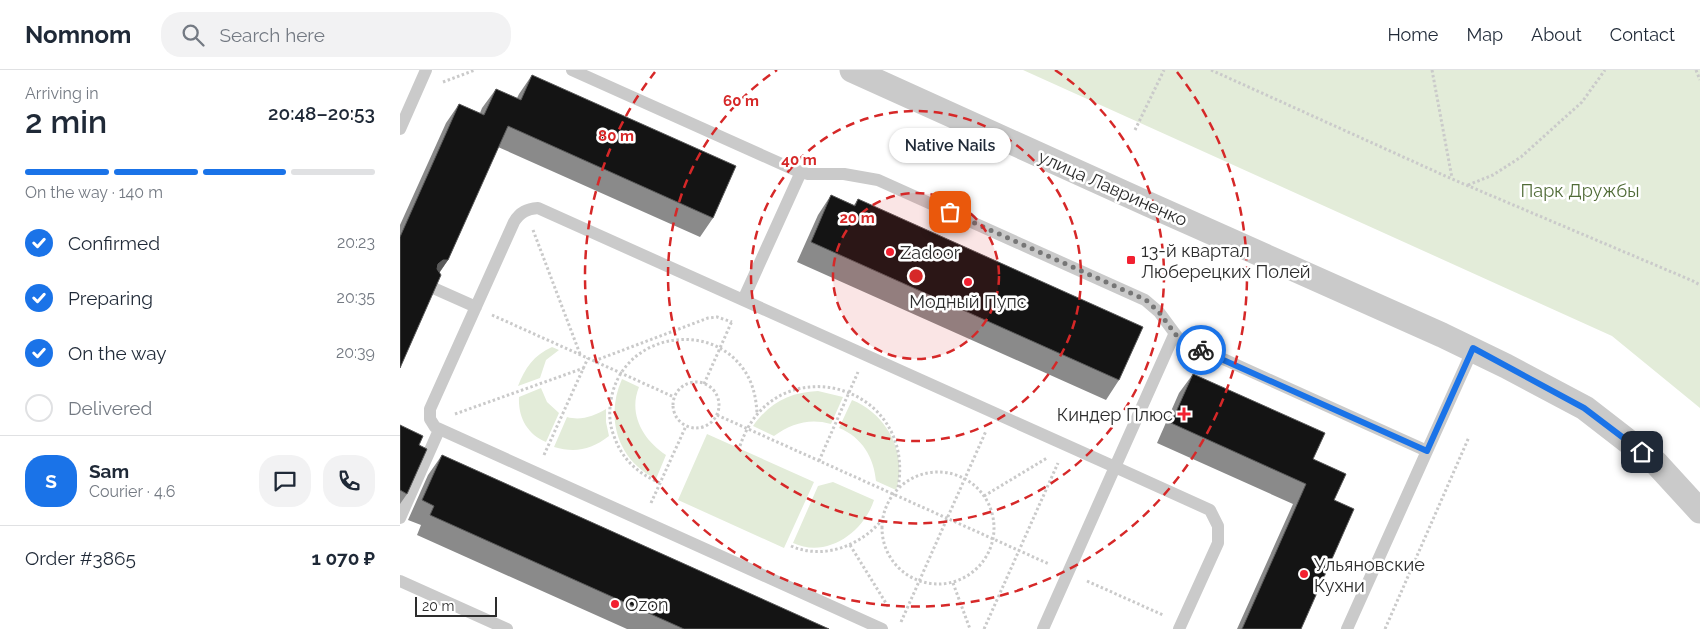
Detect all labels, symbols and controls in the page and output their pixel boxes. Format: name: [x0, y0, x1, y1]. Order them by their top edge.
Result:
search box: [161, 12, 511, 57]
text: Nomnom: [25, 20, 131, 49]
icon: search: [179, 21, 207, 49]
text: Search here: [219, 24, 325, 46]
text: Home: [1387, 24, 1438, 45]
text: Map: [1466, 24, 1503, 45]
text: About: [1531, 24, 1582, 45]
text: Contact: [1610, 24, 1675, 45]
text: Arriving in: [25, 84, 99, 103]
text: 60 m: [723, 92, 759, 110]
text: 20:48–20:53: [268, 102, 375, 124]
text: 2 min: [25, 103, 107, 140]
text: 80 m: [598, 127, 634, 145]
callout: Native Nails: [889, 127, 1011, 162]
text: Native Nails: [905, 136, 995, 155]
street label: улица Лавриненко: [1035, 146, 1191, 230]
text: 40 m: [781, 151, 817, 169]
park label: Парк Дружбы: [1521, 180, 1639, 201]
text: On the way · 140 m: [25, 183, 163, 202]
pin: [929, 191, 971, 233]
icon: bag: [936, 198, 964, 226]
text: 20 m: [839, 209, 875, 227]
icon: check: [25, 229, 53, 257]
text: Confirmed: [68, 232, 160, 254]
text: 20:23: [337, 233, 375, 252]
place label: 13-й квартал Люберецких Полей: [1141, 240, 1310, 282]
place label: Zadoor: [900, 242, 961, 263]
marker: Zadoor: [884, 246, 896, 258]
marker: 13-й квартал Люберецких Полей: [1125, 254, 1137, 266]
centre of rings: [907, 267, 925, 285]
marker: Модный Пупс: [962, 276, 974, 288]
icon: check: [25, 284, 53, 312]
text: Preparing: [68, 287, 153, 309]
text: 20:35: [337, 288, 375, 307]
place label: Модный Пупс: [909, 291, 1027, 312]
courier: [1176, 325, 1226, 375]
icon: bike: [1187, 336, 1215, 364]
icon: check: [25, 339, 53, 367]
text: On the way: [68, 342, 167, 364]
text: 20:39: [336, 343, 375, 362]
text: Delivered: [68, 397, 152, 419]
place label: Киндер Плюс: [1057, 404, 1173, 425]
marker: Киндер Плюс: [1177, 407, 1191, 421]
pin: [1621, 431, 1663, 473]
icon: home: [1628, 438, 1656, 466]
button: chat: [259, 455, 311, 507]
button: phone: [323, 455, 375, 507]
text: Sam: [89, 460, 129, 482]
text: S: [45, 470, 57, 492]
text: Courier · 4.6: [89, 482, 175, 501]
text: Order #3865: [25, 547, 136, 569]
text: 1 070 ₽: [311, 547, 375, 569]
place label: Ульяновские Кухни: [1314, 554, 1425, 596]
marker: Ульяновские Кухни: [1298, 568, 1310, 580]
scale bar: [415, 594, 498, 617]
place label: Ozon: [625, 594, 668, 615]
text: 20 m: [422, 598, 454, 614]
marker: Ozon: [609, 598, 621, 610]

